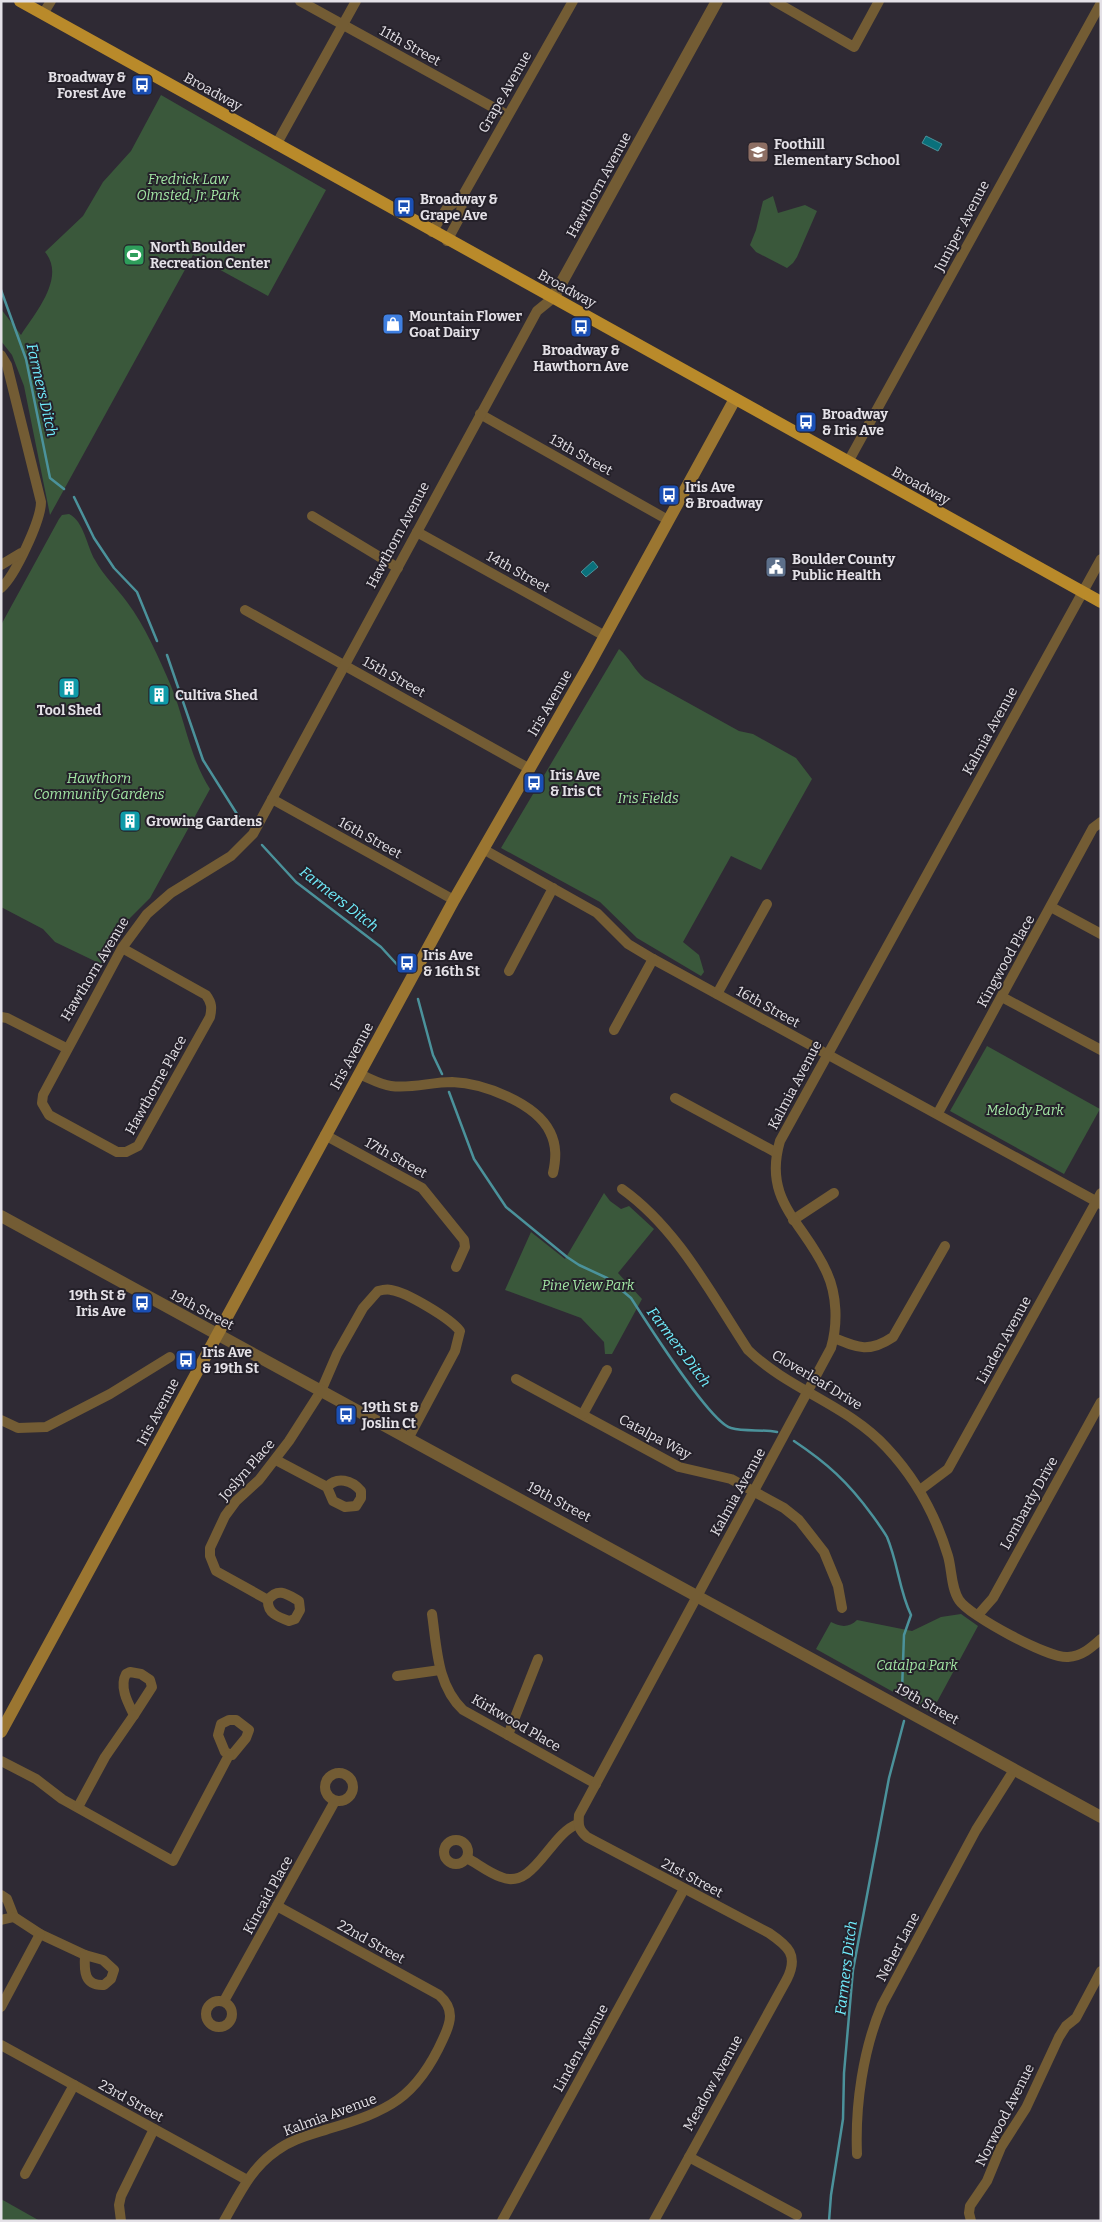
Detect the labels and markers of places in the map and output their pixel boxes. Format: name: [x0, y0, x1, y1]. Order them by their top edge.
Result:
place label: Broadway & Forest Ave: [48, 69, 127, 102]
bus stop icon: Broadway & Forest Ave: [130, 73, 154, 97]
place label: Foothill Elementary School: [774, 136, 900, 169]
school or university icon: Foothill Elementary School: [746, 140, 770, 164]
place label: Broadway & Grape Ave: [420, 191, 498, 224]
bus stop icon: Broadway & Grape Ave: [392, 195, 416, 219]
place label: North Boulder Recreation Center: [150, 239, 271, 272]
sports icon: North Boulder Recreation Center: [122, 243, 146, 267]
place label: Mountain Flower Goat Dairy: [409, 308, 523, 341]
shop icon: Mountain Flower Goat Dairy: [381, 312, 405, 336]
bus stop icon: Broadway & Hawthorn Ave: [569, 315, 593, 339]
place label: Broadway & Hawthorn Ave: [533, 342, 629, 375]
place label: Broadway & Iris Ave: [822, 406, 888, 439]
bus stop icon: Broadway & Iris Ave: [794, 410, 818, 434]
place label: Iris Ave & Broadway: [685, 479, 763, 512]
bus stop icon: Iris Ave & Broadway: [657, 483, 681, 507]
place label: Boulder County Public Health: [792, 551, 895, 584]
public building icon: Boulder County Public Health: [764, 555, 788, 579]
building icon: Tool Shed: [57, 676, 81, 700]
building icon: Cultiva Shed: [147, 683, 171, 707]
place label: Cultiva Shed: [175, 687, 258, 704]
place label: Tool Shed: [37, 702, 102, 719]
place label: Iris Ave & Iris Ct: [550, 767, 602, 800]
bus stop icon: Iris Ave & Iris Ct: [522, 771, 546, 795]
building icon: Growing Gardens: [118, 809, 142, 833]
place label: Growing Gardens: [146, 813, 262, 830]
place label: Iris Ave & 16th St: [423, 947, 480, 980]
bus stop icon: Iris Ave & 16th St: [395, 951, 419, 975]
place label: 19th St & Iris Ave: [69, 1287, 127, 1320]
bus stop icon: 19th St & Iris Ave: [130, 1291, 154, 1315]
place label: Iris Ave & 19th St: [202, 1344, 259, 1377]
bus stop icon: Iris Ave & 19th St: [174, 1348, 198, 1372]
place label: 19th St & Joslin Ct: [361, 1399, 420, 1432]
bus stop icon: 19th St & Joslin Ct: [334, 1403, 358, 1427]

